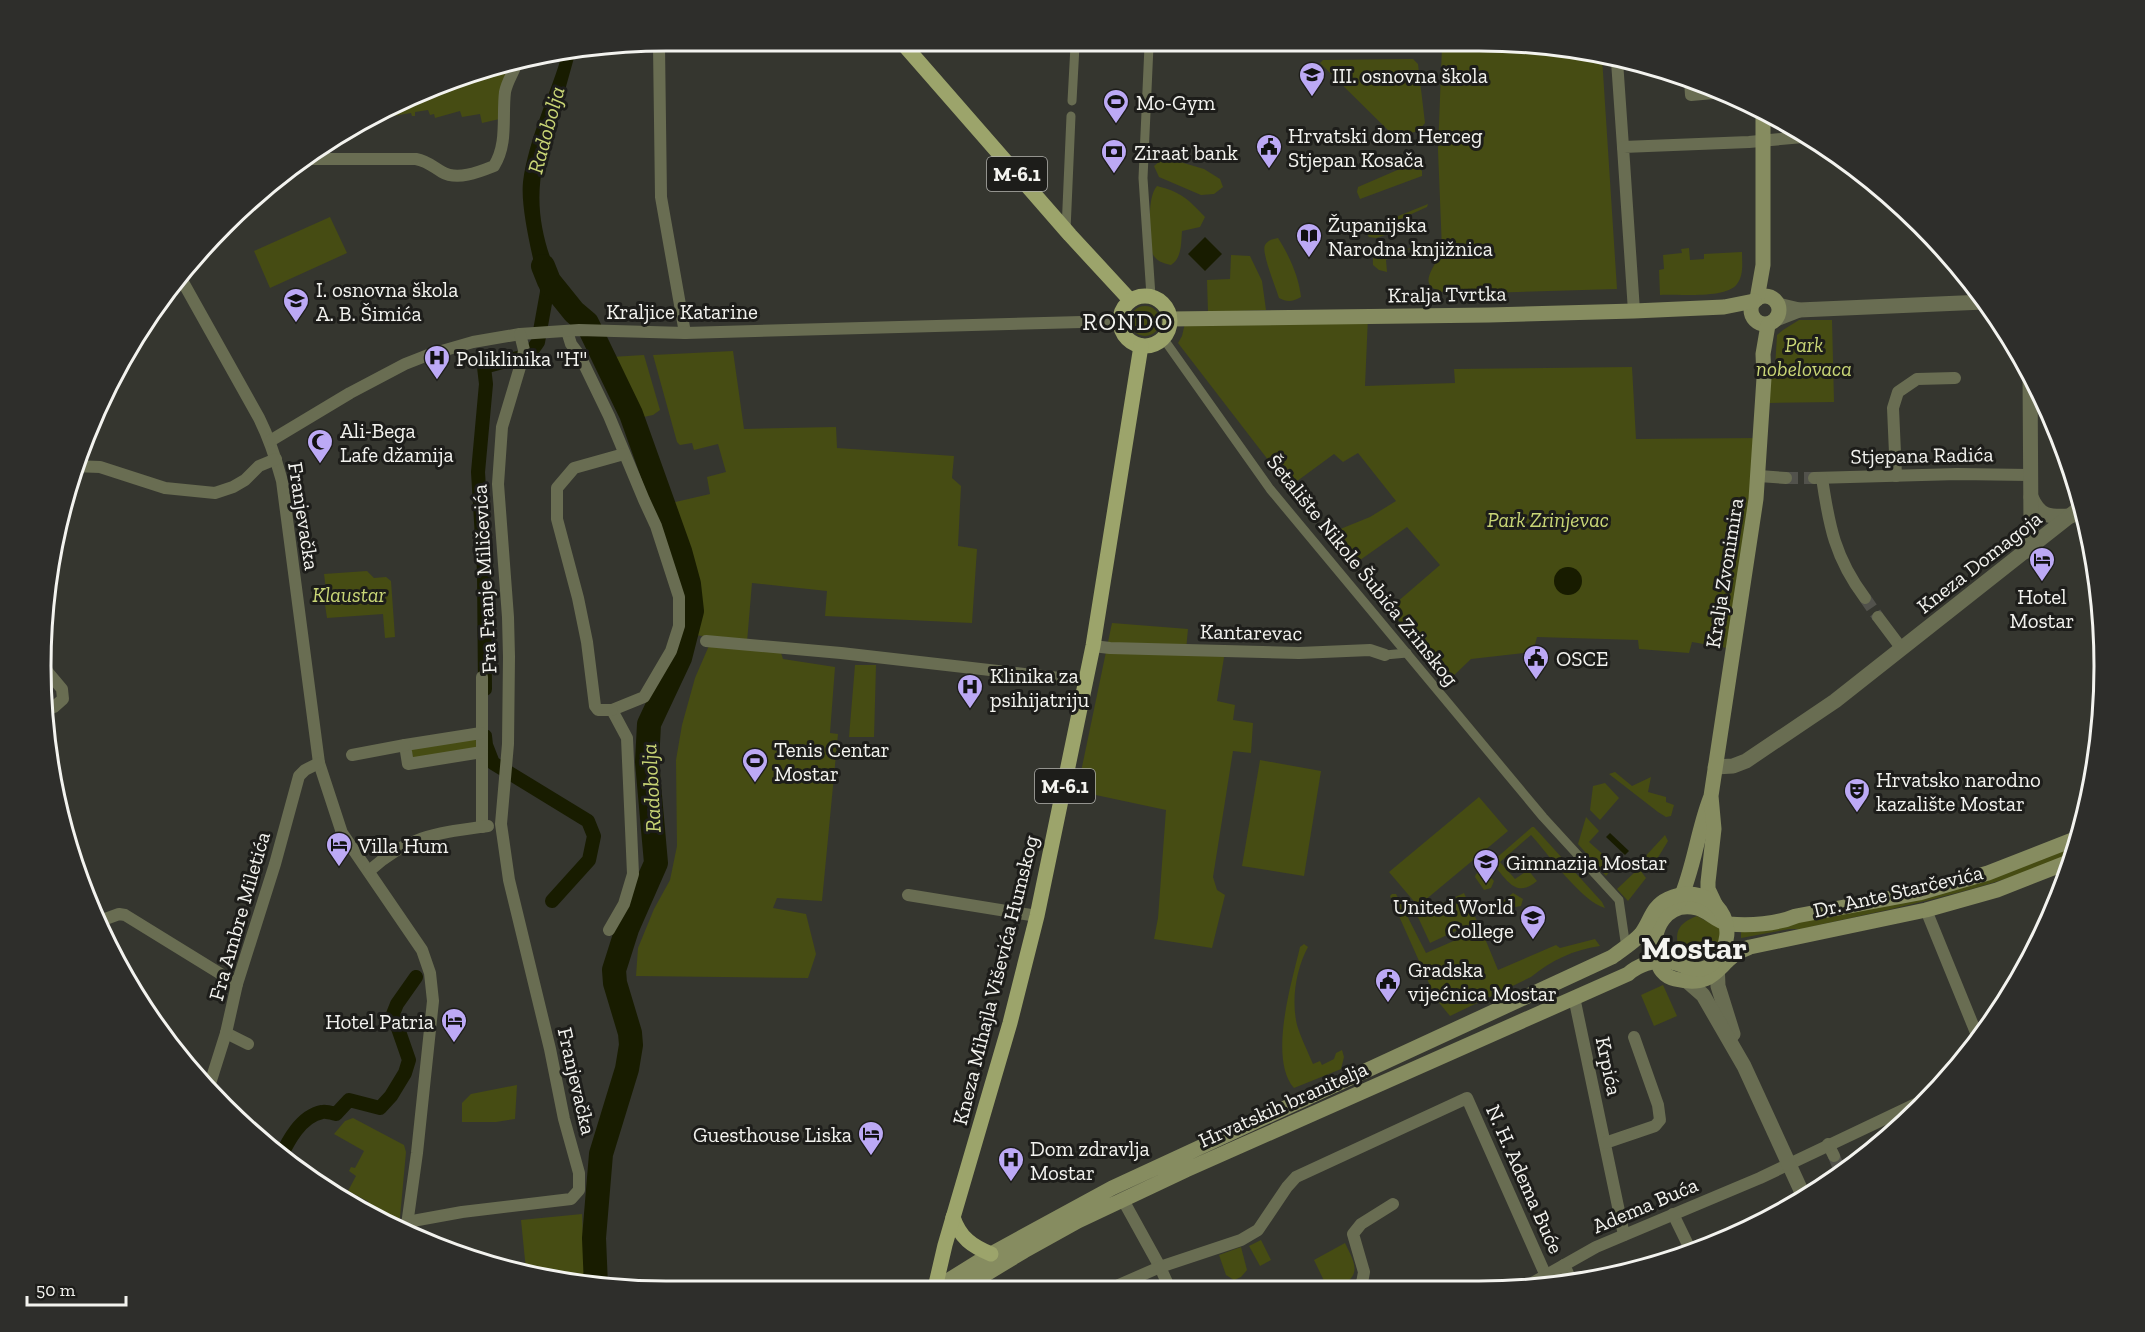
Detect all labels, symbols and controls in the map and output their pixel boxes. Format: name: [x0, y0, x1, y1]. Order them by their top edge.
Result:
school or university icon: III. osnovna škola: [1297, 60, 1327, 98]
place label: III. osnovna škola: [1332, 63, 1488, 88]
water label: Radobolja: [521, 83, 571, 177]
sports icon: Mo-Gym: [1101, 87, 1131, 125]
place label: Mo-Gym: [1136, 90, 1216, 115]
place label: Hrvatski dom Herceg Stjepan Kosača: [1288, 123, 1483, 173]
public building icon: Hrvatski dom Herceg Stjepan Kosača: [1254, 132, 1284, 170]
bank icon: Ziraat bank: [1099, 137, 1129, 175]
place label: Ziraat bank: [1134, 140, 1238, 165]
road number: M-6.1: [987, 157, 1047, 191]
place label: Županijska Narodna knjižnica: [1328, 212, 1493, 262]
library icon: Županijska Narodna knjižnica: [1294, 221, 1324, 259]
place label: I. osnovna škola A. B. Šimića: [316, 277, 458, 326]
street label: Kralja Tvrtka: [1387, 280, 1507, 309]
school or university icon: I. osnovna škola A. B. Šimića: [281, 286, 311, 324]
street label: Kraljice Katarine: [606, 299, 758, 325]
district label: RONDO: [1082, 307, 1174, 336]
park label: Park nobelovaca: [1756, 332, 1852, 381]
hospital icon: Poliklinika "H": [422, 343, 452, 381]
place label: Poliklinika "H": [456, 346, 587, 371]
place label: Ali-Bega Lafe džamija: [340, 418, 454, 468]
mosque icon: Ali-Bega Lafe džamija: [305, 427, 335, 465]
street label: Stjepana Radića: [1850, 441, 1994, 470]
street label: Šetalište Nikole Šubića Zrinskog: [1262, 449, 1464, 691]
street label: Franjevačka: [282, 460, 325, 572]
street label: Fra Franje Miličevića: [467, 484, 502, 674]
street label: Kralja Zvonimira: [1700, 496, 1749, 650]
street label: Kneza Domagoja: [1912, 505, 2047, 619]
park label: Park Zrinjevac: [1487, 507, 1609, 532]
hotel icon: Hotel Mostar: [2027, 545, 2057, 583]
park label: Klaustar: [312, 582, 387, 607]
place label: Hotel Mostar: [2010, 584, 2074, 633]
street label: Kantarevac: [1200, 619, 1302, 645]
public building icon: OSCE: [1521, 643, 1551, 681]
place label: OSCE: [1556, 646, 1608, 671]
place label: Klinika za psihijatriju: [990, 663, 1089, 713]
hospital icon: Klinika za psihijatriju: [955, 672, 985, 710]
place label: Tenis Centar Mostar: [774, 737, 890, 786]
water label: Radobolja: [635, 743, 667, 833]
sports icon: Tenis Centar Mostar: [740, 746, 770, 784]
place label: Hrvatsko narodno kazalište Mostar: [1876, 767, 2041, 816]
road number: M-6.1: [1035, 769, 1095, 803]
theatre icon: Hrvatsko narodno kazalište Mostar: [1842, 776, 1872, 814]
street label: Fra Ambre Miletića: [203, 829, 275, 1003]
hotel icon: Villa Hum: [324, 830, 354, 868]
street label: Kneza Mihajla Viševića Humskog: [947, 832, 1044, 1128]
place label: Villa Hum: [357, 833, 449, 858]
school or university icon: Gimnazija Mostar: [1471, 847, 1501, 885]
place label: Gimnazija Mostar: [1506, 850, 1667, 876]
street label: Dr. Ante Starčevića: [1811, 859, 1985, 923]
place label: United World College: [1393, 894, 1514, 943]
school or university icon: United World College: [1518, 903, 1548, 941]
district label: Mostar: [1641, 928, 1747, 967]
place label: Gradska vijećnica Mostar: [1408, 957, 1557, 1007]
public building icon: Gradska vijećnica Mostar: [1373, 966, 1403, 1004]
hotel icon: Hotel Patria: [439, 1006, 469, 1044]
place label: Hotel Patria: [325, 1009, 434, 1034]
street label: Franjevačka: [552, 1025, 601, 1137]
street label: Krpića: [1591, 1034, 1627, 1098]
street label: Hrvatskih branitelja: [1195, 1055, 1372, 1153]
street label: N. H. Adema Buće: [1481, 1101, 1569, 1257]
hotel icon: Guesthouse Liska: [856, 1119, 886, 1157]
place label: Guesthouse Liska: [693, 1122, 852, 1147]
place label: Dom zdravlja Mostar: [1030, 1136, 1150, 1185]
hospital icon: Dom zdravlja Mostar: [996, 1145, 1026, 1183]
street label: Adema Buća: [1589, 1172, 1701, 1238]
scale bar: [27, 1269, 126, 1307]
text: 50 m: [36, 1279, 76, 1301]

